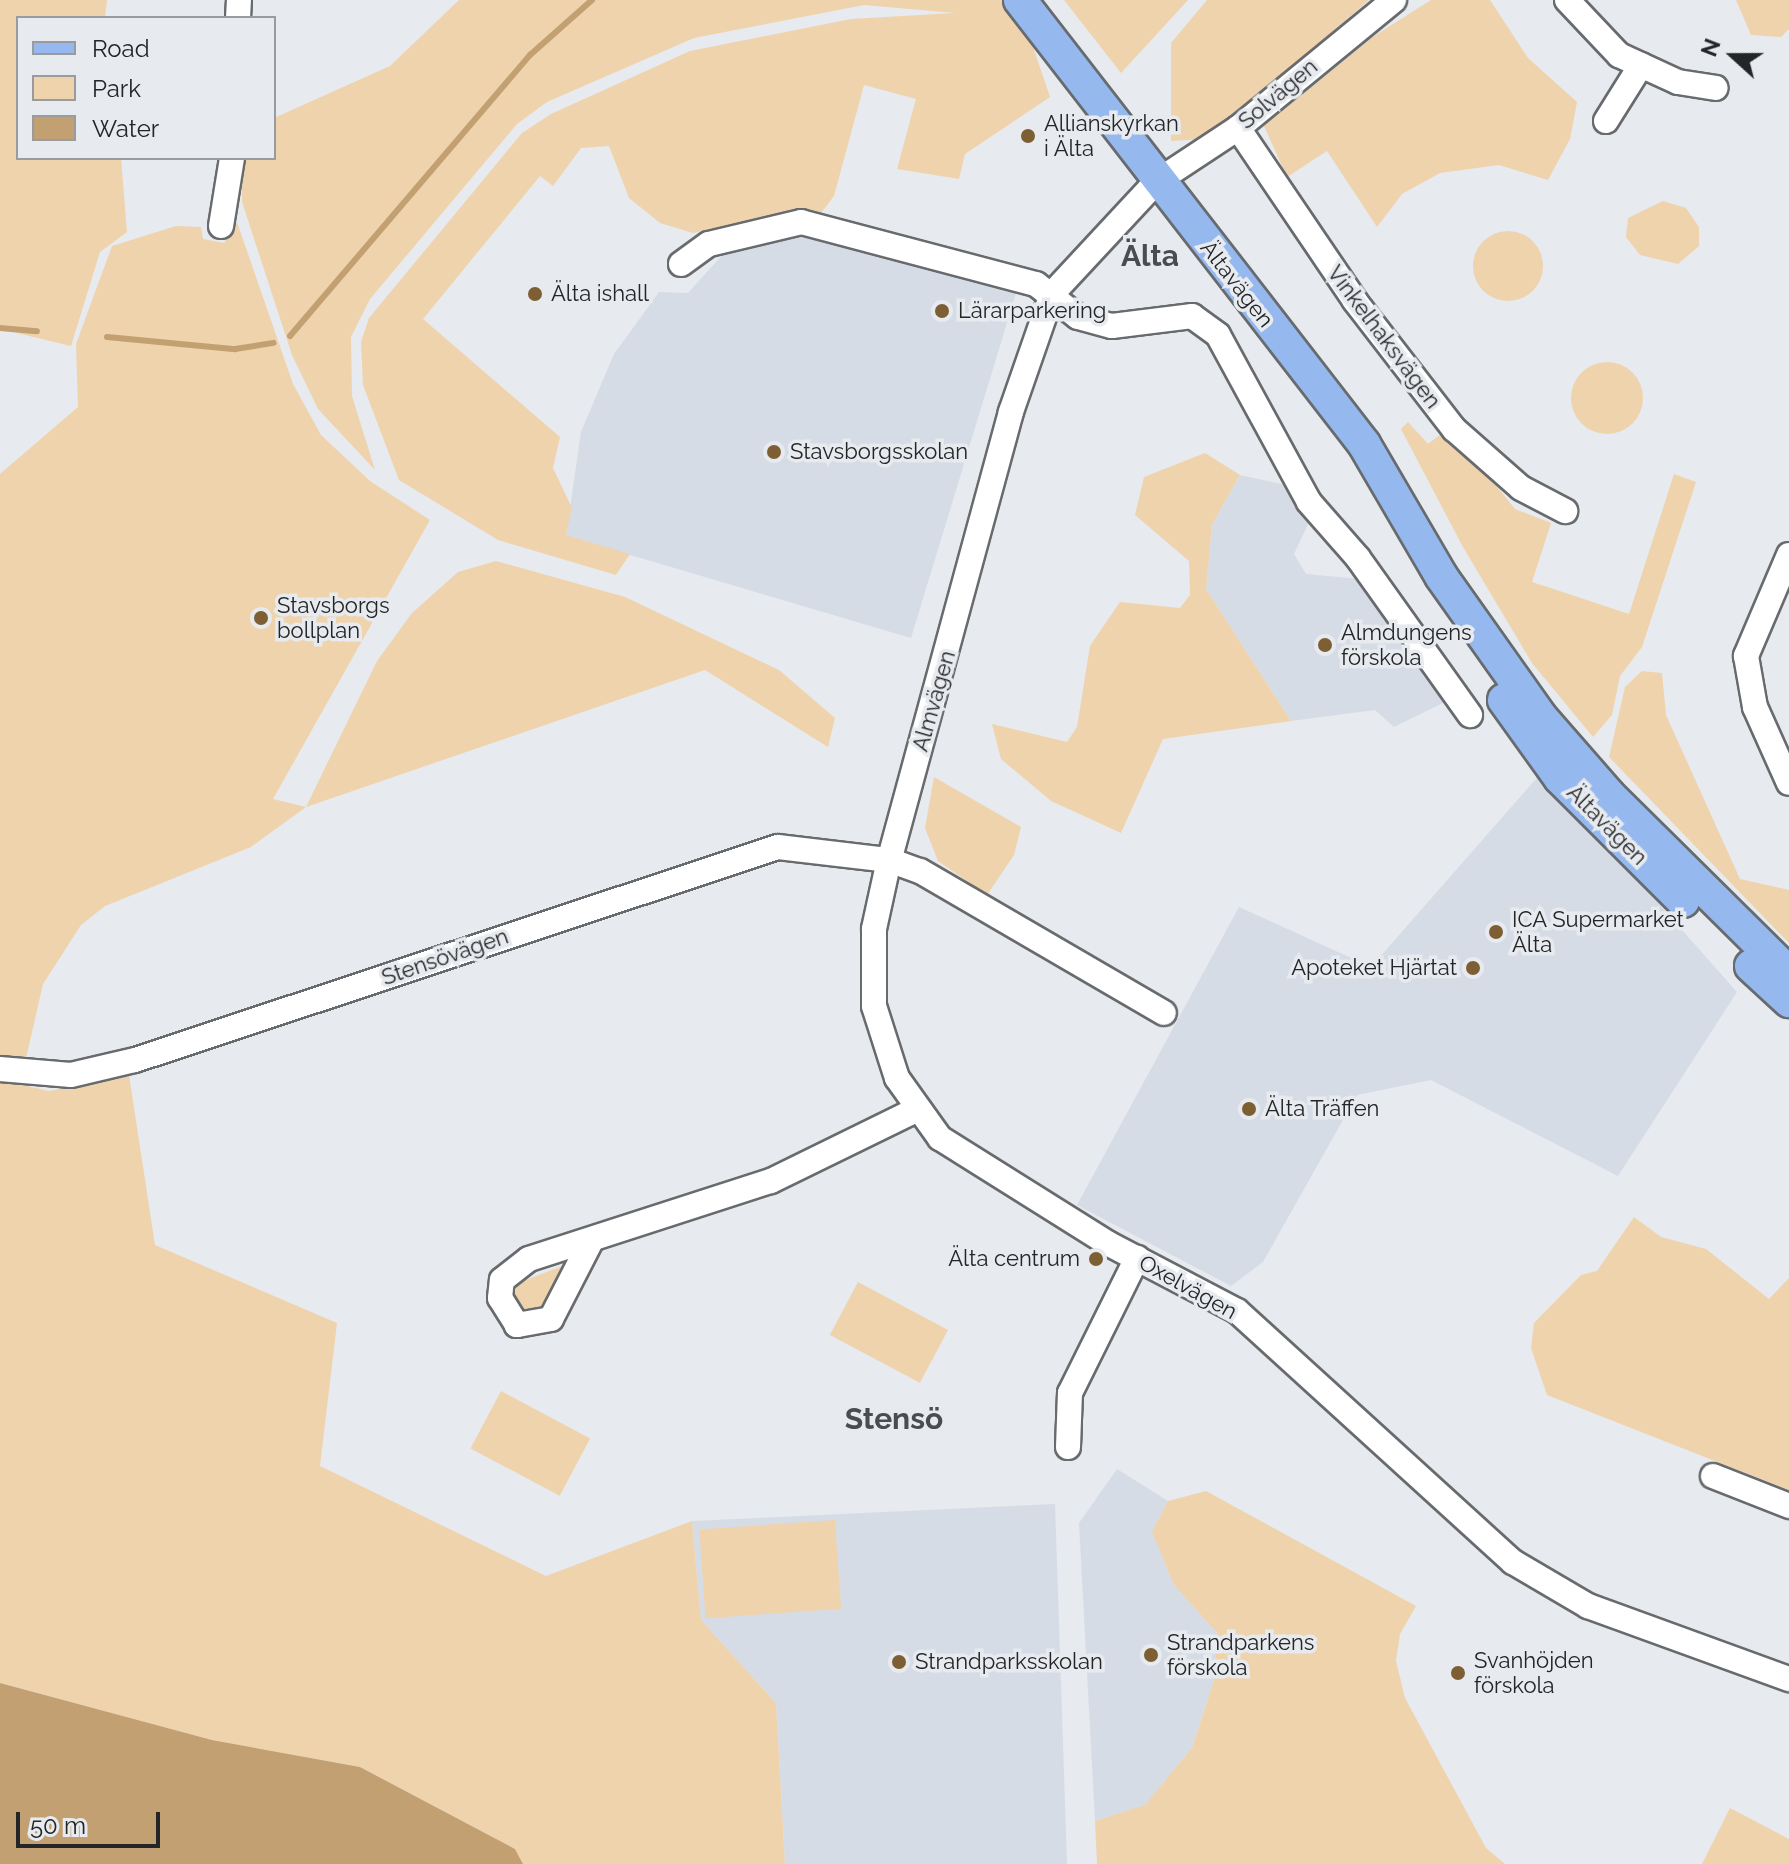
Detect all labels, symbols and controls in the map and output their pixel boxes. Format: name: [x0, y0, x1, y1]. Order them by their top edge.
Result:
legend: [16, 16, 276, 160]
north arrow: [1693, 16, 1773, 96]
text: Road: [92, 34, 150, 63]
text: N: [1695, 35, 1726, 60]
street label: Solvägen: [1233, 53, 1323, 135]
text: Park: [92, 74, 141, 103]
place label: Allianskyrkan i Älta: [1044, 110, 1179, 162]
text: Water: [92, 114, 159, 143]
marker: Allianskyrkan i Älta: [1019, 127, 1037, 145]
street label: Ältavägen: [1195, 235, 1279, 333]
district label: Älta: [1121, 238, 1179, 274]
street label: Vinkelhaksvägen: [1322, 260, 1446, 414]
place label: Älta ishall: [551, 281, 649, 307]
marker: Älta ishall: [526, 285, 544, 303]
place label: Lärarparkering: [958, 298, 1106, 324]
marker: Lärarparkering: [933, 302, 951, 320]
place label: Stavsborgsskolan: [790, 439, 968, 465]
marker: Stavsborgsskolan: [765, 443, 783, 461]
place label: Stavsborgs bollplan: [277, 592, 390, 644]
marker: Stavsborgs bollplan: [252, 609, 270, 627]
place label: Almdungens förskola: [1341, 619, 1472, 670]
marker: Almdungens förskola: [1316, 636, 1334, 654]
street label: Almvägen: [907, 648, 961, 754]
street label: Ältavägen: [1561, 779, 1653, 871]
place label: ICA Supermarket Älta: [1512, 906, 1685, 958]
street label: Stensövägen: [378, 923, 512, 991]
marker: ICA Supermarket Älta: [1487, 923, 1505, 941]
place label: Apoteket Hjärtat: [1291, 955, 1457, 981]
marker: Apoteket Hjärtat: [1464, 959, 1482, 977]
place label: Älta Träffen: [1265, 1096, 1380, 1122]
marker: Älta Träffen: [1240, 1100, 1258, 1118]
place label: Älta centrum: [948, 1246, 1080, 1272]
street label: Oxelvägen: [1134, 1249, 1242, 1325]
marker: Älta centrum: [1087, 1250, 1105, 1268]
district label: Stensö: [845, 1401, 943, 1437]
place label: Strandparkens förskola: [1167, 1629, 1314, 1680]
marker: Strandparkens förskola: [1142, 1646, 1160, 1664]
place label: Svanhöjden förskola: [1474, 1647, 1594, 1698]
place label: Strandparksskolan: [915, 1649, 1103, 1675]
marker: Strandparksskolan: [890, 1653, 908, 1671]
marker: Svanhöjden förskola: [1449, 1664, 1467, 1682]
scale bar: [20, 1796, 164, 1846]
text: 50 m: [30, 1811, 86, 1840]

